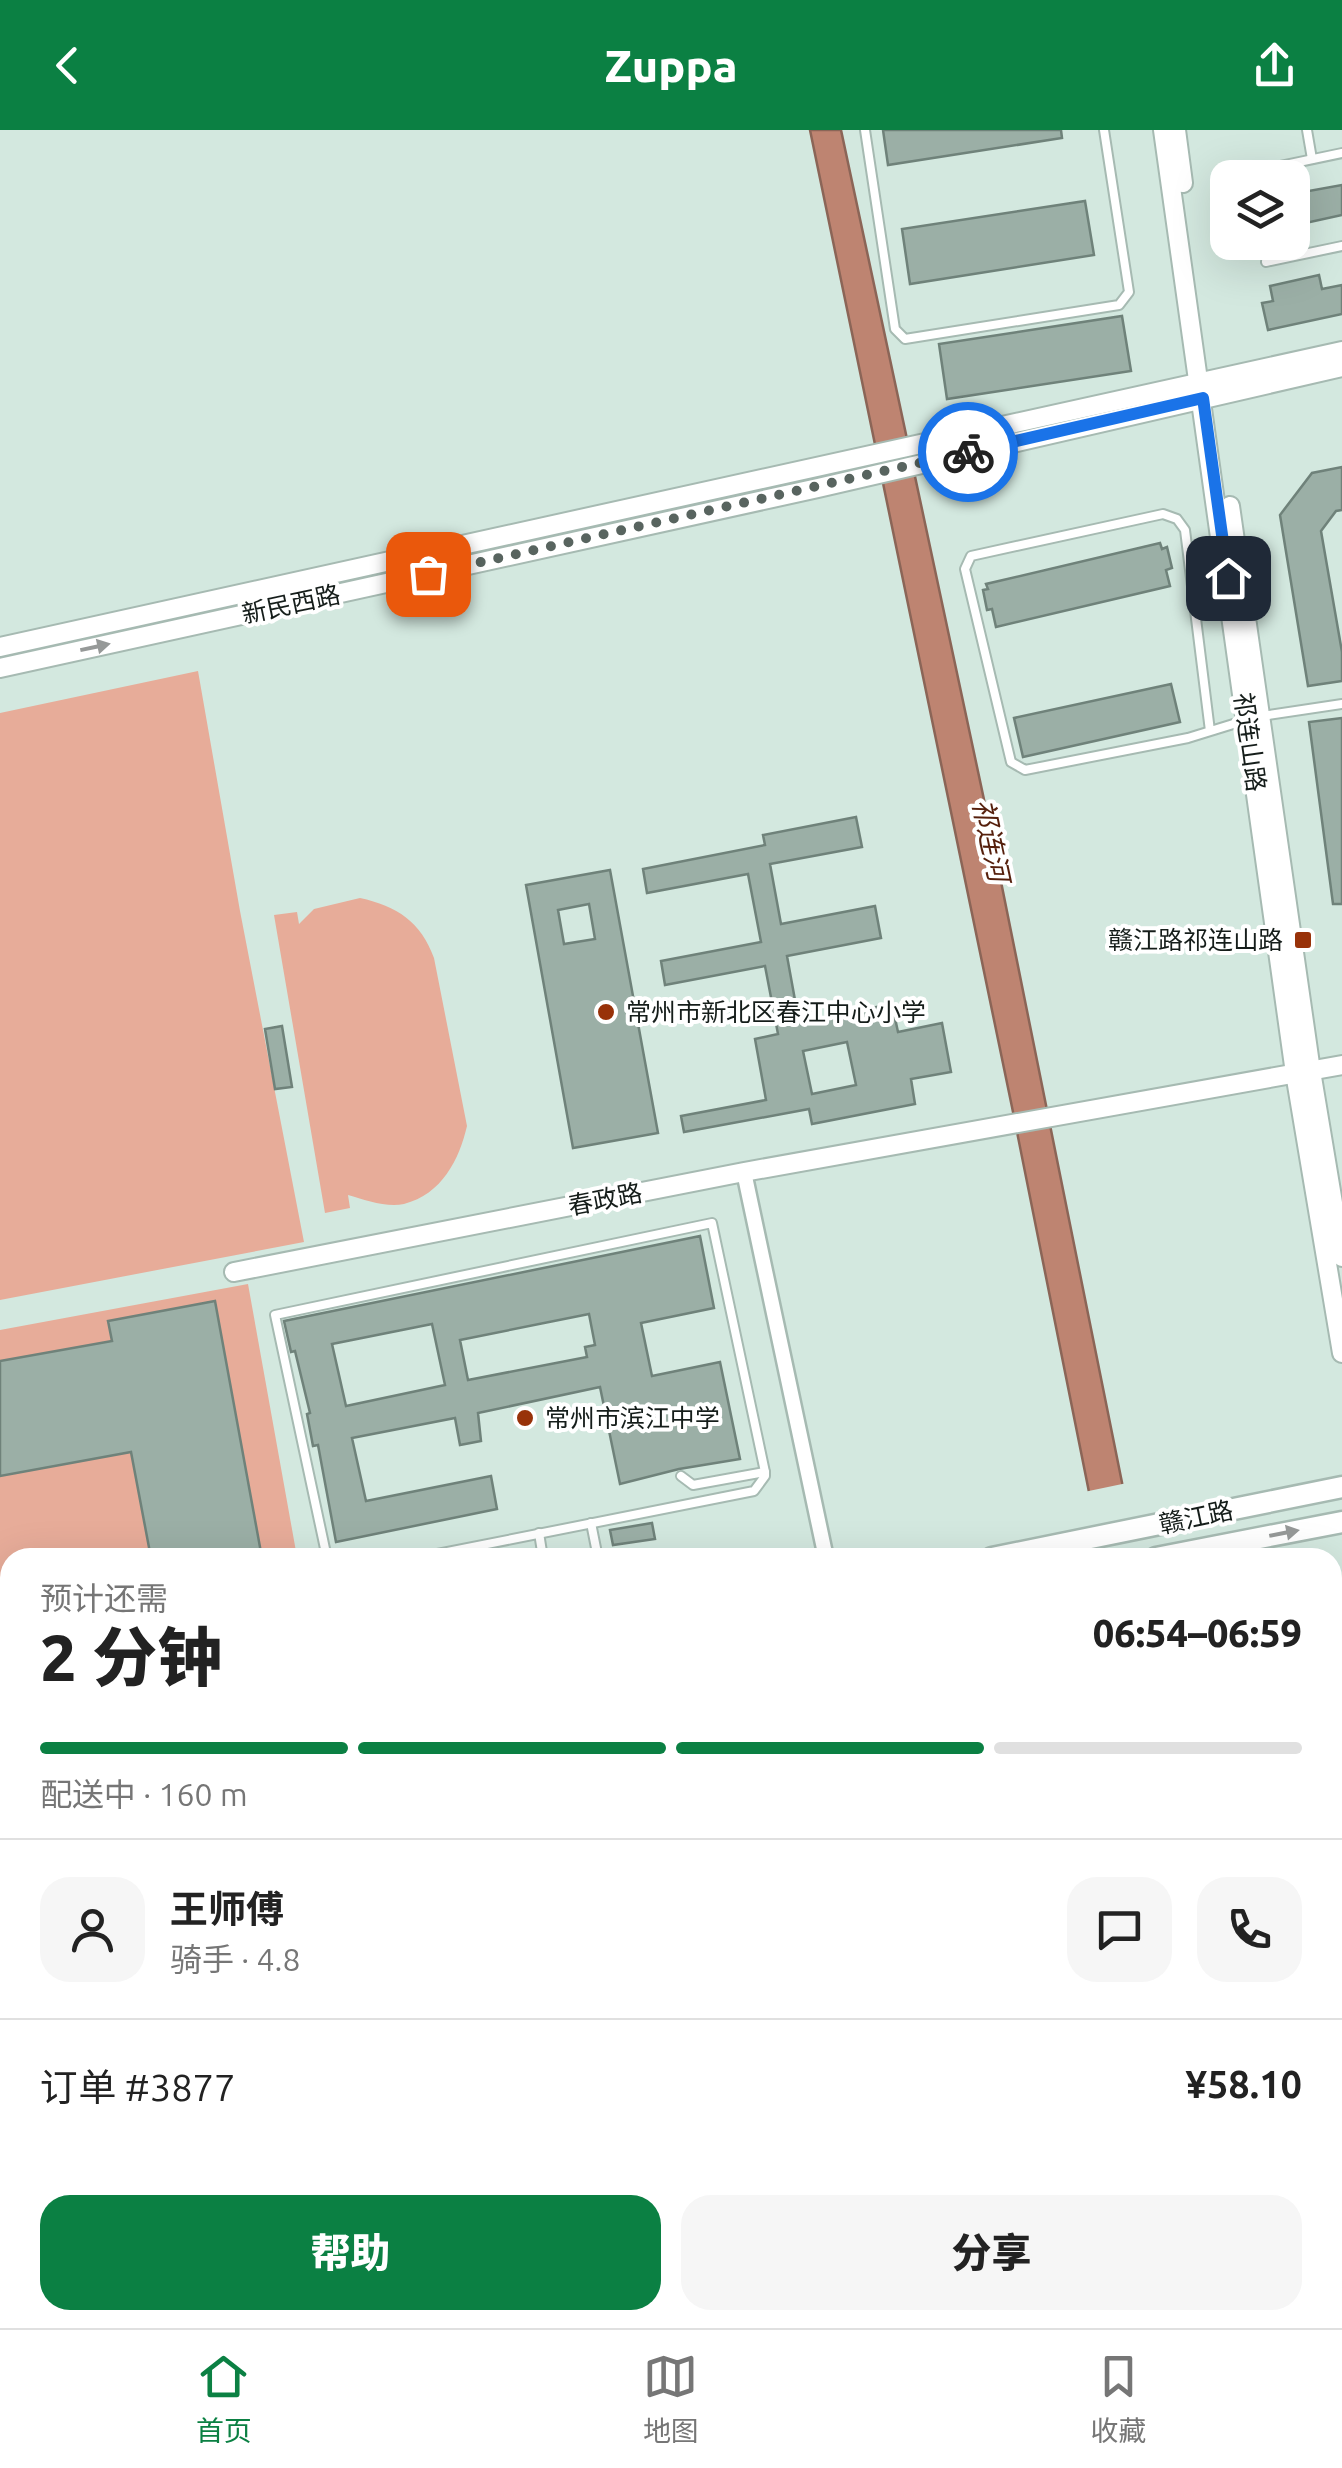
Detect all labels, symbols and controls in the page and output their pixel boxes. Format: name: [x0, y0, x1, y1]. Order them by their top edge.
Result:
icon: back: [40, 38, 95, 93]
icon: share: [1247, 38, 1302, 93]
text: Zuppa: [604, 40, 738, 91]
map controls: [1210, 160, 1310, 260]
button: layers: [1210, 160, 1310, 260]
courier: [918, 402, 1018, 502]
icon: bike: [941, 425, 996, 480]
pin: [386, 532, 471, 617]
pin: [1186, 536, 1271, 621]
icon: bag: [401, 547, 456, 602]
icon: home: [1201, 551, 1256, 606]
street label: 新民西路: [239, 580, 343, 628]
one-way arrow: [80, 639, 111, 655]
street label: 祁连山路: [1229, 691, 1271, 793]
water label: 祁连河: [968, 796, 1016, 889]
place label: 赣江路祁连山路: [1108, 926, 1283, 954]
marker: 赣江路祁连山路: [1292, 929, 1314, 951]
place label: 常州市新北区春江中心小学: [626, 998, 926, 1026]
marker: 常州市新北区春江中心小学: [595, 1001, 617, 1023]
street label: 春政路: [566, 1178, 644, 1220]
place label: 常州市滨江中学: [545, 1404, 720, 1432]
marker: 常州市滨江中学: [514, 1407, 536, 1429]
street label: 赣江路: [1156, 1496, 1236, 1538]
one-way arrow: [1268, 1525, 1300, 1540]
text: 预计还需: [40, 1580, 168, 1616]
text: 06:54–06:59: [1093, 1612, 1302, 1654]
text: 2 分钟: [40, 1620, 222, 1693]
text: 配送中 · 160 m: [40, 1776, 248, 1812]
button: person: [40, 1877, 145, 1982]
button: chat: [1067, 1877, 1172, 1982]
button: phone: [1197, 1877, 1302, 1982]
text: 王师傅: [170, 1888, 284, 1930]
text: 骑手 · 4.8: [170, 1941, 301, 1977]
text: ¥58.10: [1185, 2063, 1302, 2105]
text: 订单 #3877: [40, 2066, 235, 2108]
button: 帮助: [40, 2195, 661, 2310]
button: 分享: [681, 2195, 1302, 2310]
tab: 首页: [196, 2349, 252, 2449]
tab: 地图: [643, 2349, 699, 2449]
tab: 收藏: [1090, 2349, 1146, 2449]

